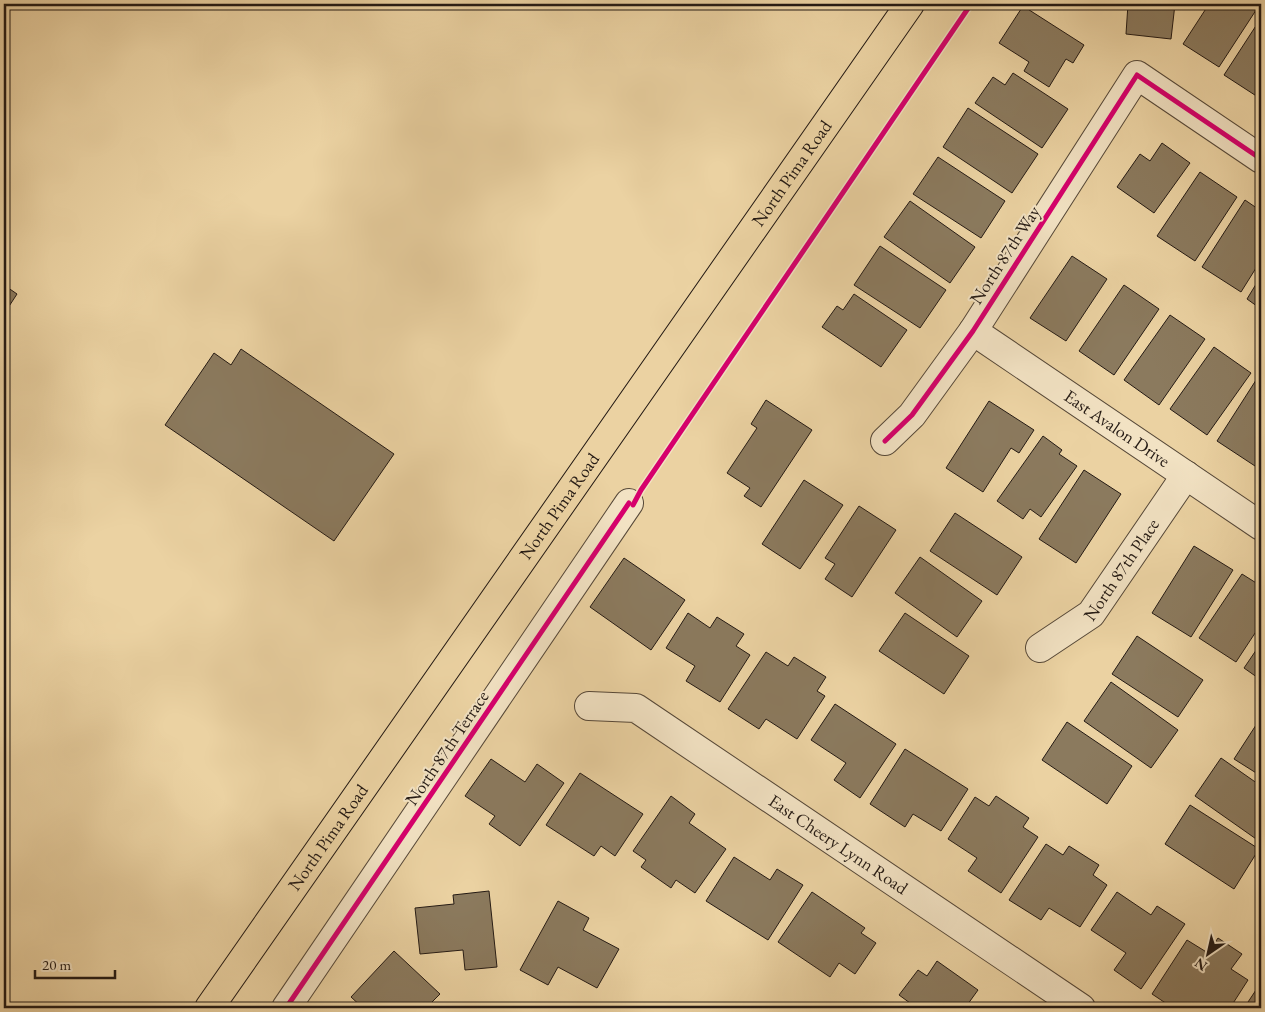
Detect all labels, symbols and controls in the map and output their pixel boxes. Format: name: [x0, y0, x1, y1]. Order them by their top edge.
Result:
street label: North Pima Road: [746, 115, 837, 231]
street label: North 87th Way: [964, 201, 1045, 308]
street label: East Avalon Drive: [1060, 384, 1175, 472]
street label: North Pima Road: [514, 448, 605, 564]
street label: North 87th Place: [1078, 514, 1164, 625]
street label: North 87th Terrace: [400, 686, 494, 810]
street label: North Pima Road: [283, 779, 373, 895]
street label: East Cheery Lynn Road: [764, 789, 913, 900]
north arrow: [1182, 930, 1232, 980]
scale bar: [35, 947, 115, 979]
text: N: [1190, 954, 1210, 975]
text: 20 m: [42, 955, 71, 974]

